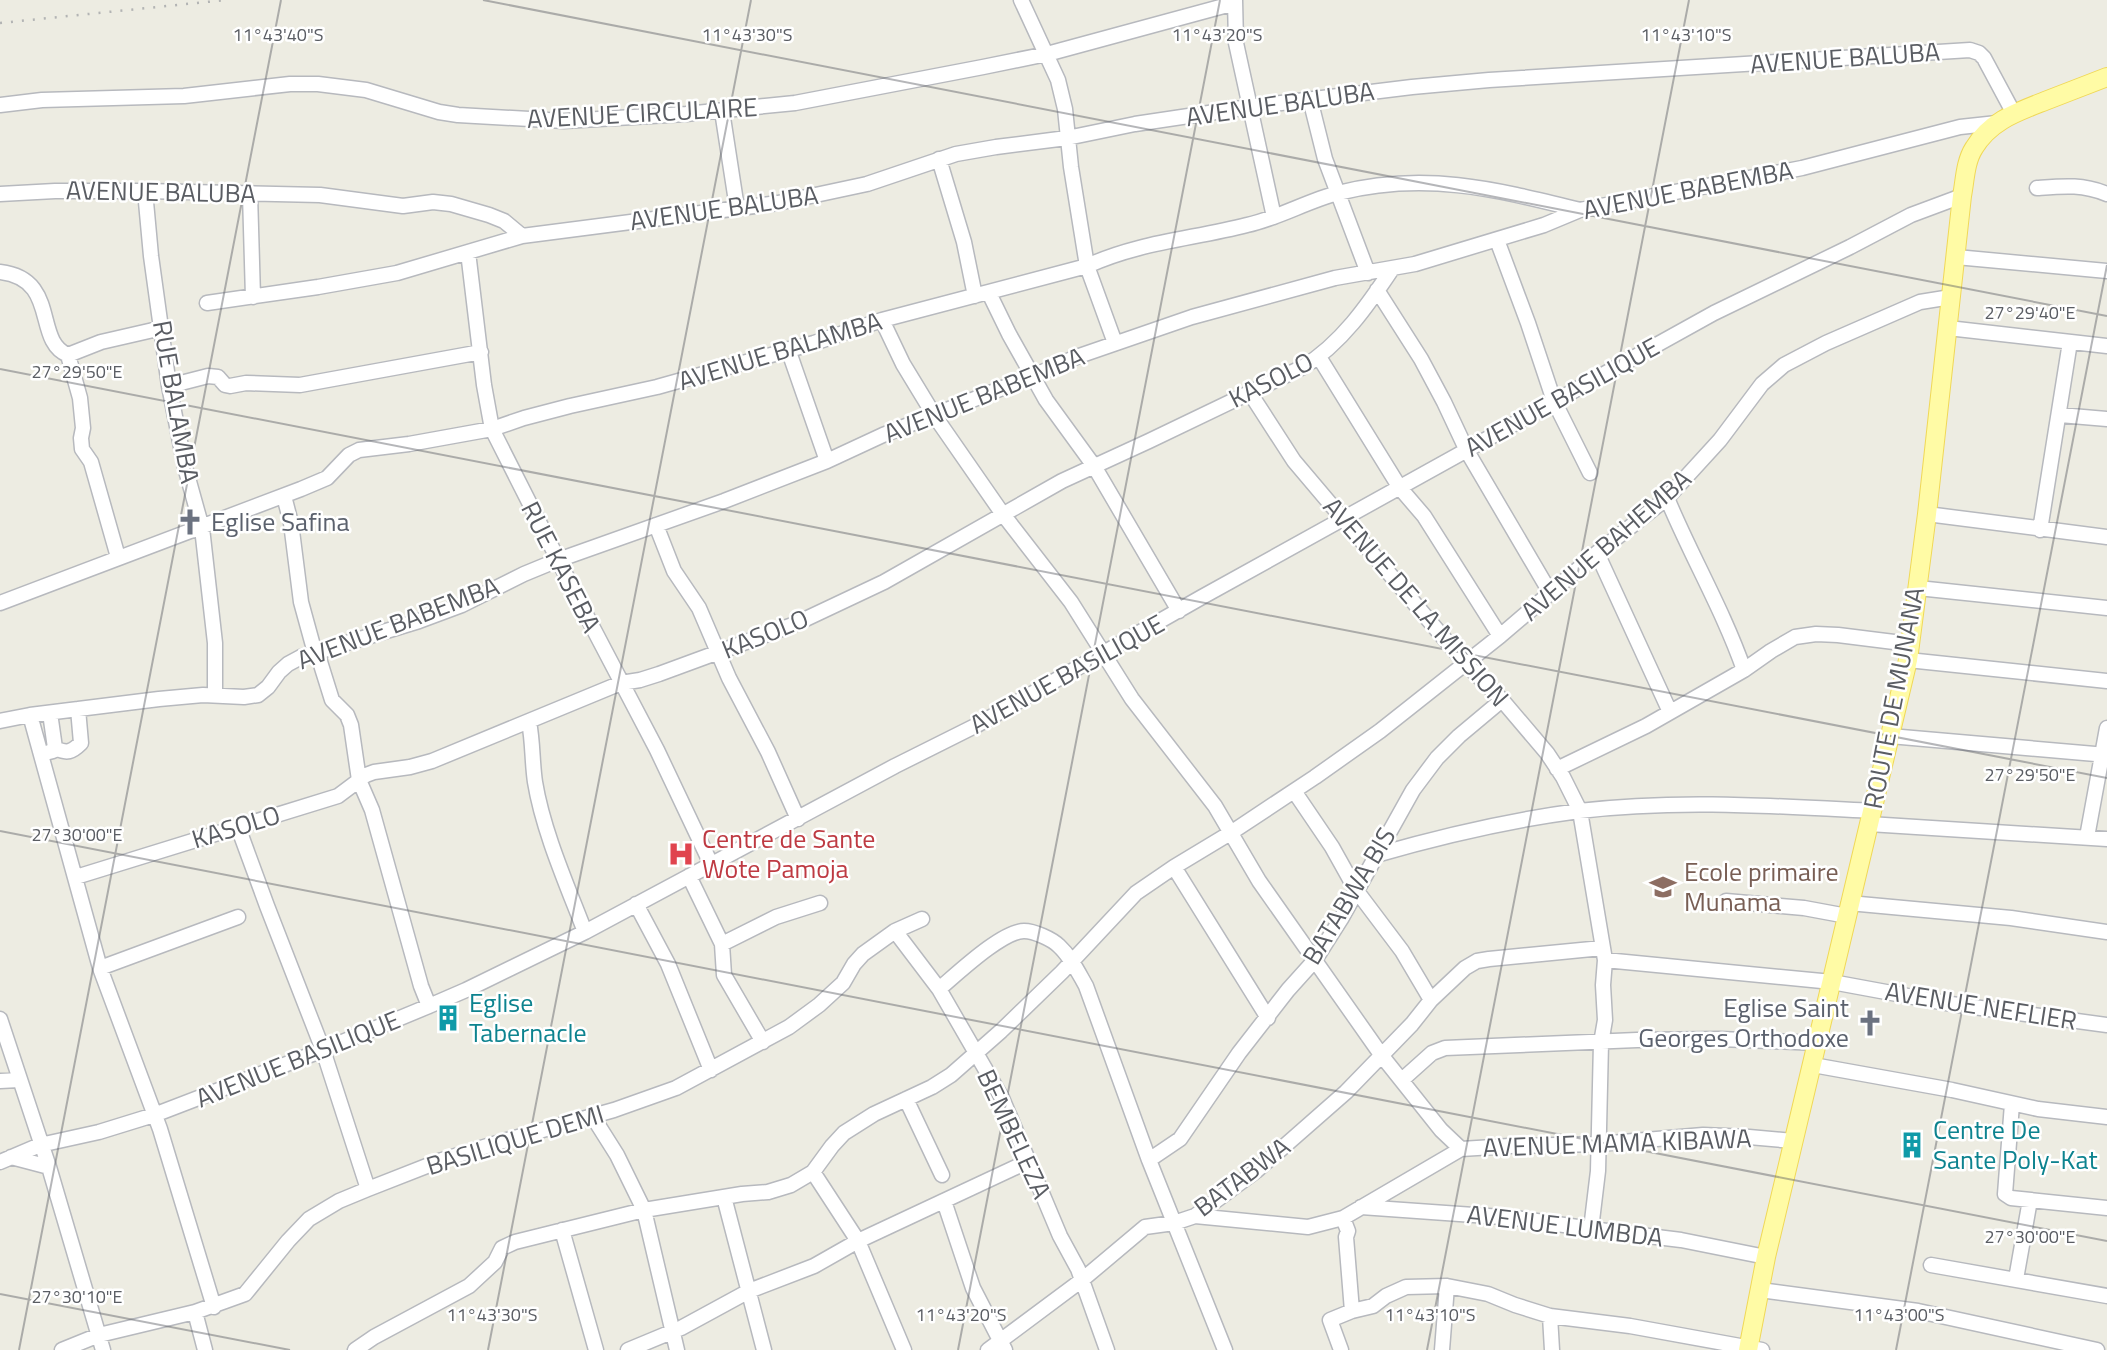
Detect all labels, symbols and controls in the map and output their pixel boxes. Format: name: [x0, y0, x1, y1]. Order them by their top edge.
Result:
text: 11°43'40"S: [233, 21, 323, 48]
text: 11°43'30"S: [702, 21, 792, 48]
text: 11°43'20"S: [1172, 21, 1262, 48]
text: 11°43'10"S: [1641, 21, 1731, 48]
street label: AVENUE BALUBA: [1749, 31, 1941, 84]
street label: AVENUE BALUBA: [1183, 71, 1377, 136]
street label: AVENUE CIRCULAIRE: [526, 87, 758, 138]
street label: AVENUE BABEMBA: [1579, 150, 1796, 229]
street label: AVENUE BALUBA: [66, 170, 256, 213]
street label: AVENUE BALUBA: [627, 175, 821, 240]
text: 27°29'40"E: [1985, 299, 2076, 326]
street label: AVENUE BALAMBA: [673, 301, 886, 400]
street label: RUE BALAMBA: [143, 317, 210, 487]
street label: AVENUE BASILIQUE: [1457, 327, 1666, 466]
street label: AVENUE BABEMBA: [878, 336, 1090, 453]
street label: KASOLO: [1222, 342, 1320, 417]
text: 27°29'50"E: [32, 358, 123, 385]
street label: AVENUE BAHEMBA: [1512, 459, 1700, 630]
street label: AVENUE DE LA MISSION: [1314, 488, 1519, 715]
street label: RUE KASEBA: [512, 494, 611, 639]
place label: Eglise Safina: [211, 502, 349, 541]
church icon: Eglise Safina: [175, 507, 205, 537]
street label: AVENUE BABEMBA: [291, 566, 504, 679]
street label: ROUTE DE MUNANA: [1853, 584, 1934, 812]
street label: KASOLO: [716, 599, 814, 669]
street label: AVENUE BASILIQUE: [962, 604, 1171, 743]
text: 27°29'50"E: [1985, 761, 2076, 788]
street label: KASOLO: [187, 795, 285, 858]
place label: Centre de Sante Wote Pamoja: [702, 819, 875, 888]
street label: BATABWA BIS: [1292, 820, 1405, 972]
text: 27°30'00"E: [32, 821, 123, 848]
hospital icon: Centre de Sante Wote Pamoja: [666, 839, 696, 869]
place label: Ecole primaire Munama: [1684, 852, 1839, 921]
school or university icon: Ecole primaire Munama: [1648, 872, 1678, 902]
street label: AVENUE NEFLIER: [1882, 971, 2080, 1040]
place label: Eglise Tabernacle: [469, 983, 587, 1052]
place label: Eglise Saint Georges Orthodoxe: [1638, 988, 1849, 1057]
street label: AVENUE BASILIQUE: [190, 1000, 406, 1117]
building icon: Eglise Tabernacle: [433, 1003, 463, 1033]
church icon: Eglise Saint Georges Orthodoxe: [1855, 1008, 1885, 1038]
street label: BEMBELEZA: [967, 1063, 1061, 1205]
street label: BASILIQUE DEMI: [421, 1094, 608, 1185]
place label: Centre De Sante Poly-Kat: [1933, 1110, 2098, 1179]
street label: AVENUE MAMA KIBAWA: [1482, 1118, 1752, 1167]
street label: BATABWA: [1185, 1127, 1298, 1226]
building icon: Centre De Sante Poly-Kat: [1897, 1130, 1927, 1160]
street label: AVENUE LUMBDA: [1465, 1194, 1665, 1257]
text: 27°30'00"E: [1985, 1223, 2076, 1250]
text: 27°30'10"E: [32, 1283, 123, 1310]
text: 11°43'30"S: [447, 1301, 537, 1328]
text: 11°43'20"S: [916, 1301, 1006, 1328]
text: 11°43'10"S: [1385, 1301, 1475, 1328]
text: 11°43'00"S: [1854, 1301, 1944, 1328]

